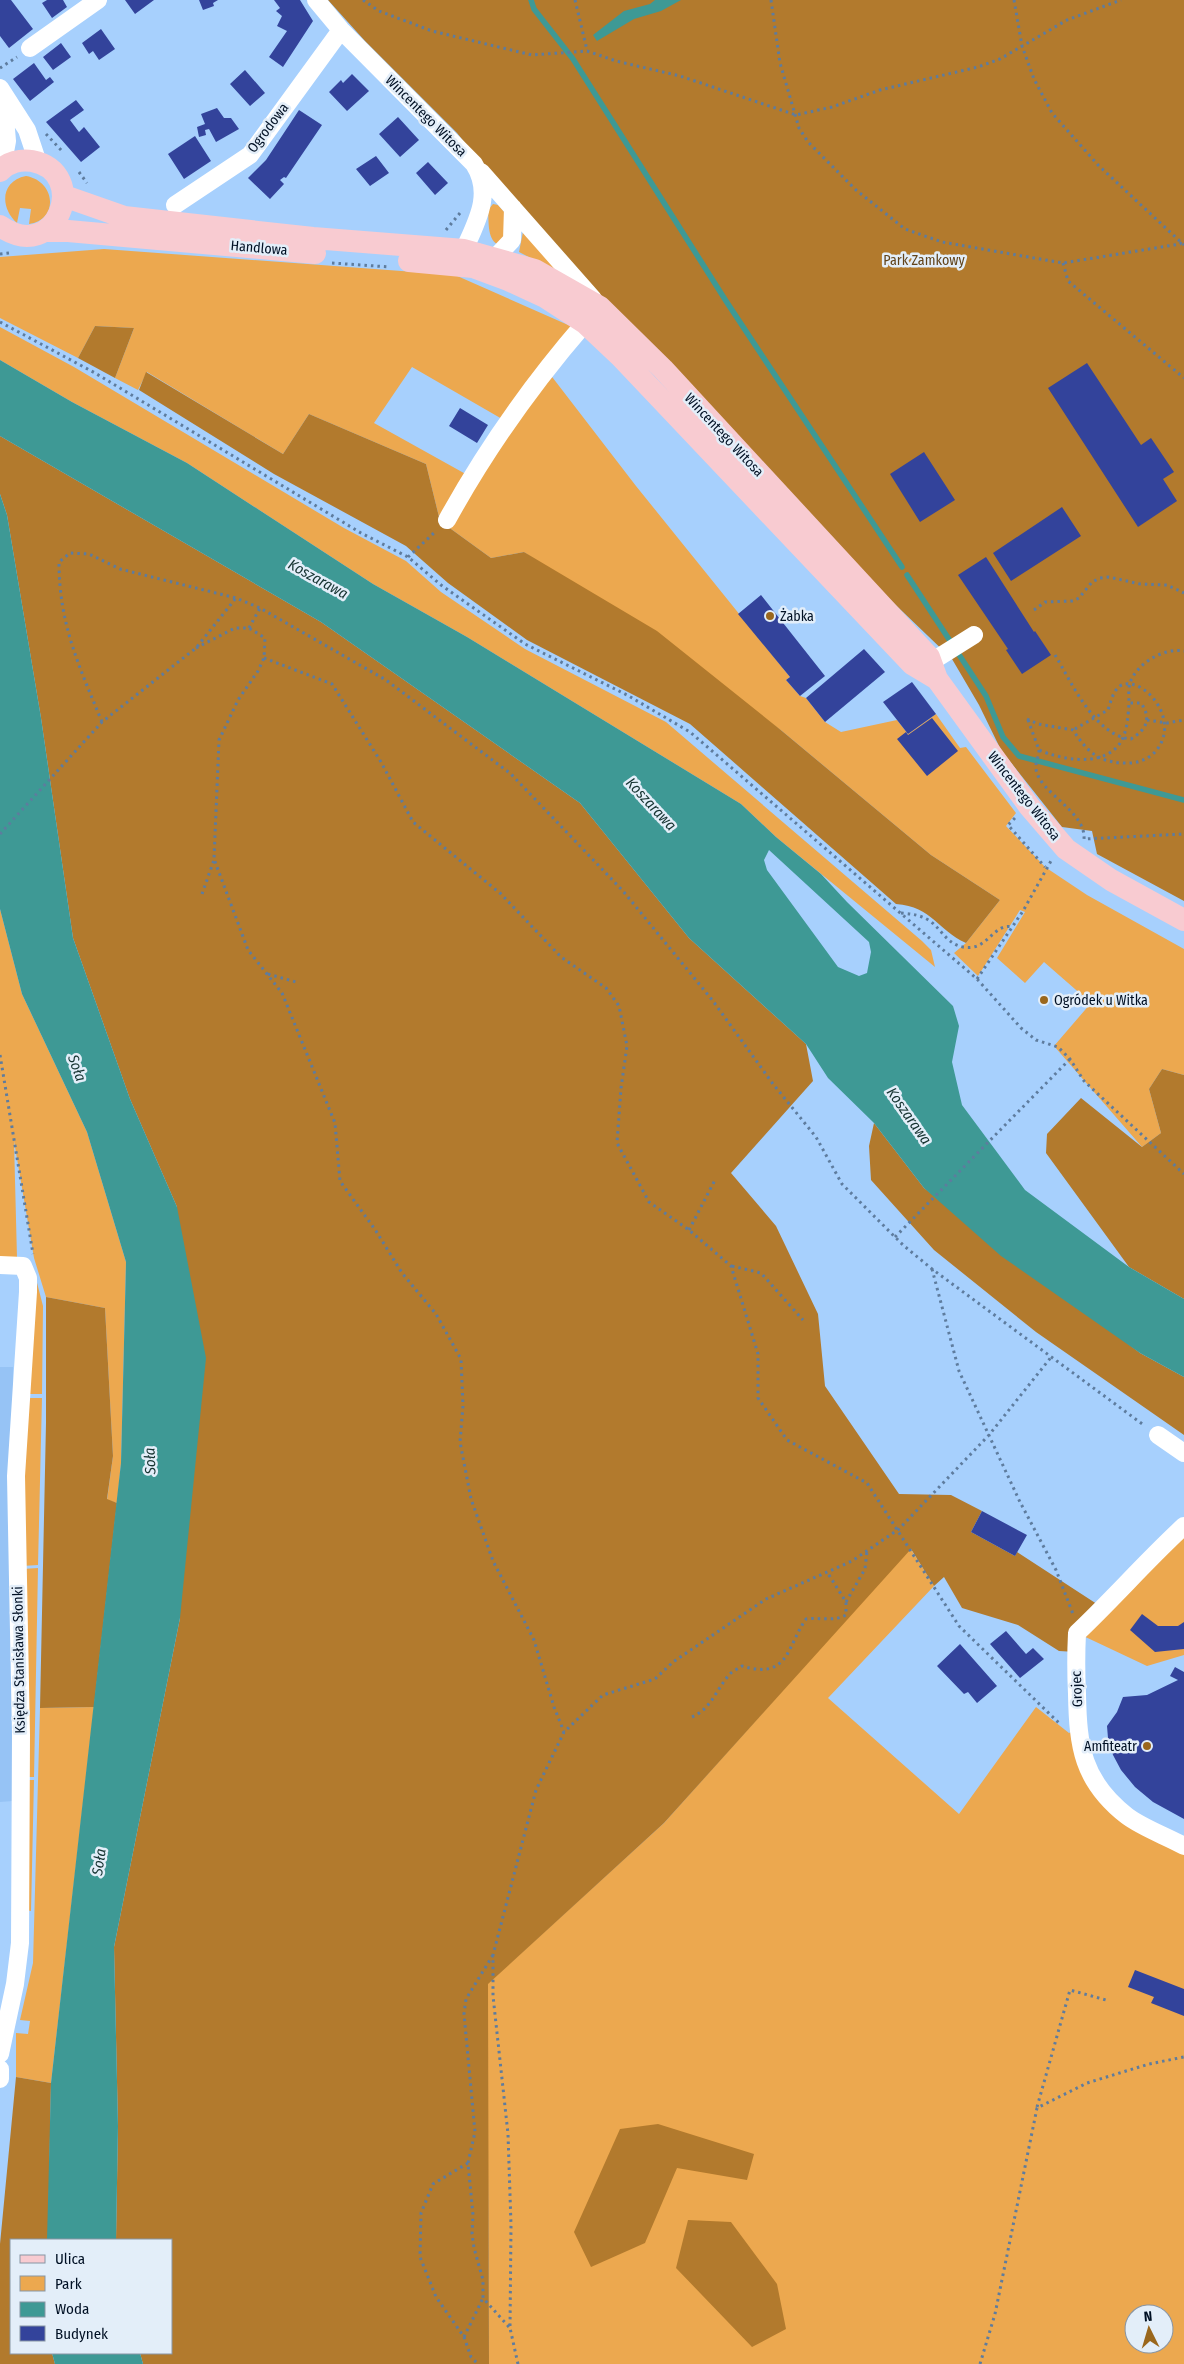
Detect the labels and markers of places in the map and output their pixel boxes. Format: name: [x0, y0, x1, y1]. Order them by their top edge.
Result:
place label: Żabka: [780, 608, 814, 625]
marker: Żabka: [764, 610, 776, 622]
place label: Ogródek u Witka: [1054, 992, 1148, 1009]
marker: Ogródek u Witka: [1038, 994, 1050, 1006]
place label: Amfiteatr: [1084, 1738, 1137, 1755]
marker: Amfiteatr: [1141, 1740, 1153, 1752]

